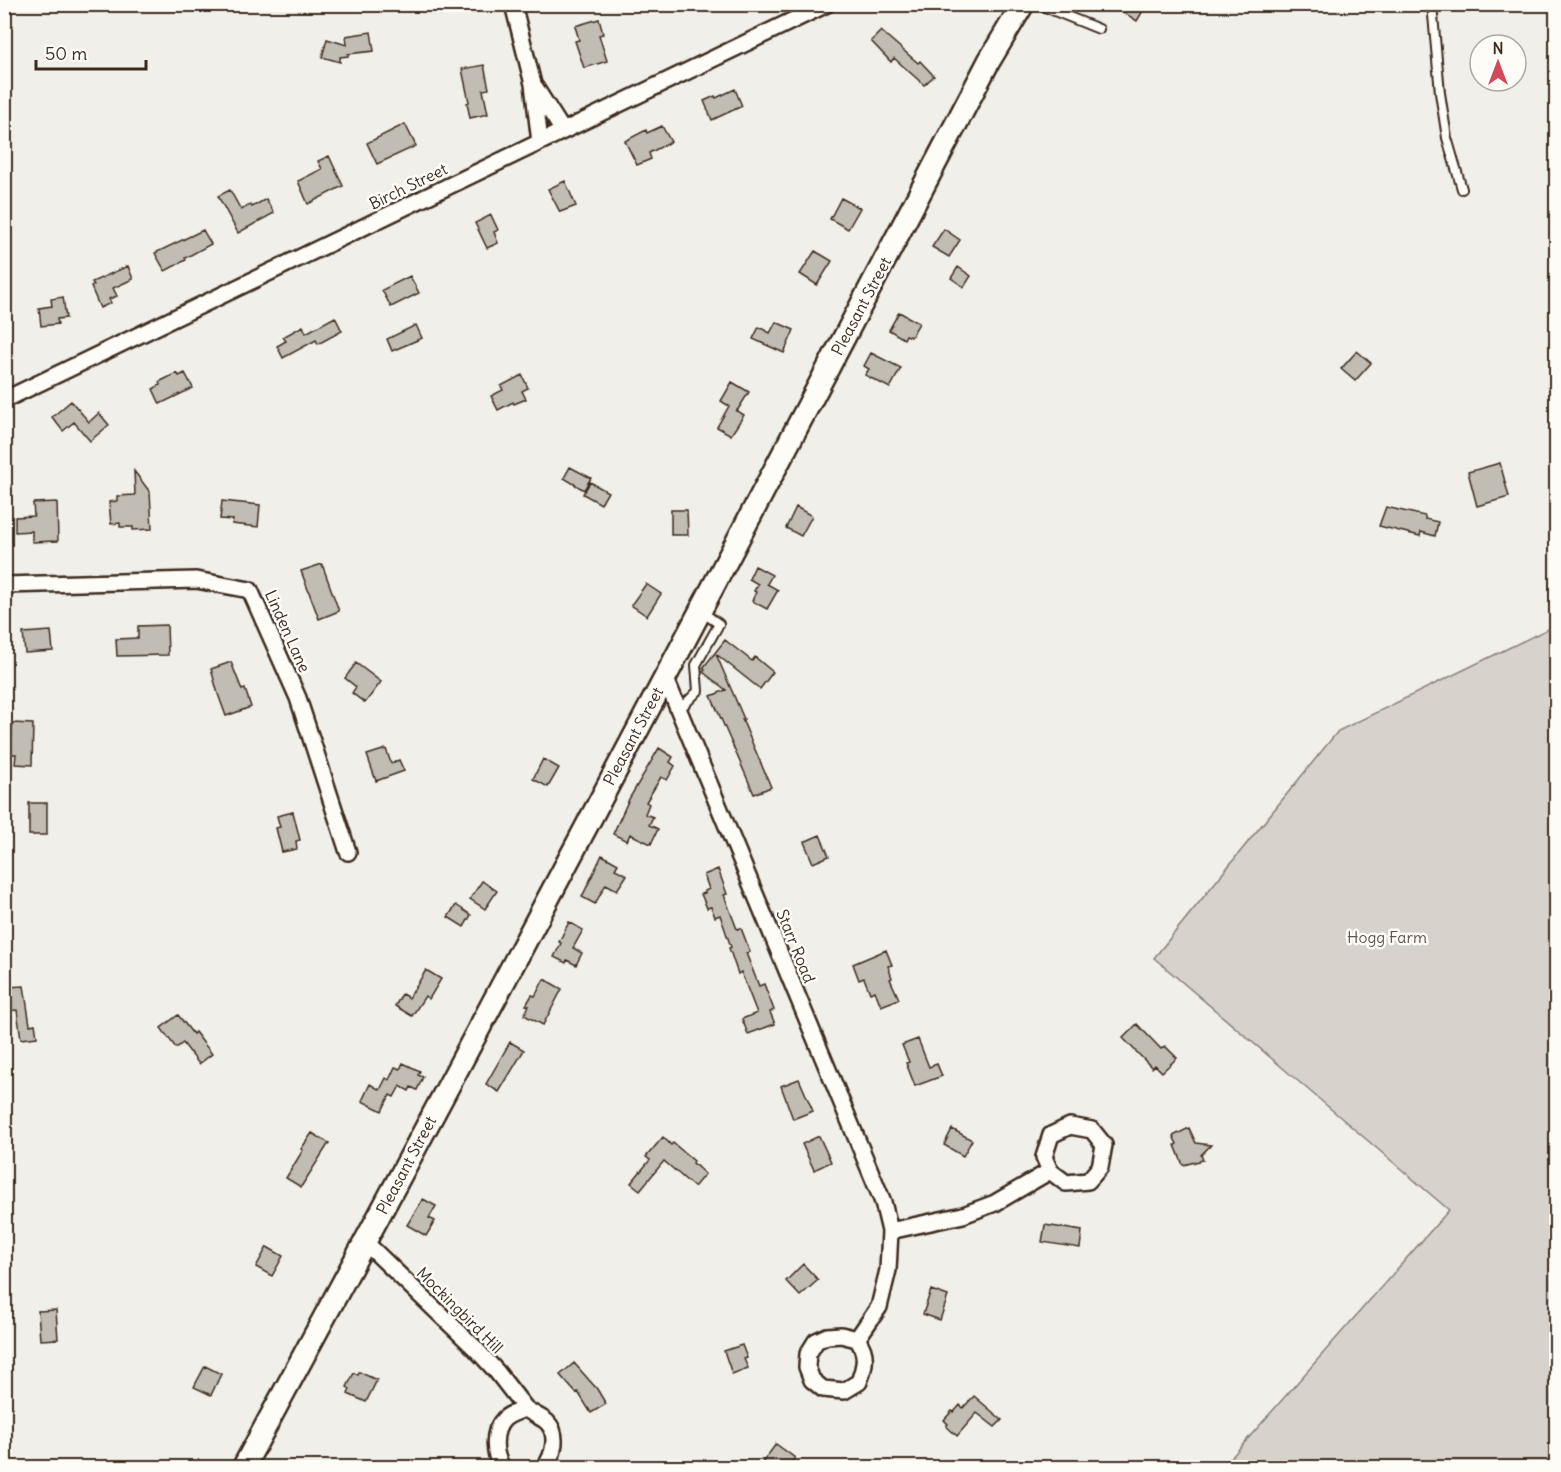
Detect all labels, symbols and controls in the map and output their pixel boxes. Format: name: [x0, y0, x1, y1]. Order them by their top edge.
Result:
scale bar: [36, 33, 146, 71]
north arrow: [1468, 33, 1528, 93]
text: N: [1492, 38, 1504, 58]
text: 50 m: [45, 42, 87, 65]
street label: Birch Street: [366, 158, 451, 213]
street label: Pleasant Street: [827, 253, 896, 359]
street label: Linden Lane: [261, 587, 315, 675]
street label: Pleasant Street: [599, 683, 668, 789]
street label: Starr Road: [772, 906, 820, 986]
park label: Hogg Farm: [1347, 927, 1427, 947]
street label: Pleasant Street: [372, 1112, 441, 1218]
street label: Mockingbird Hill: [413, 1263, 507, 1357]

